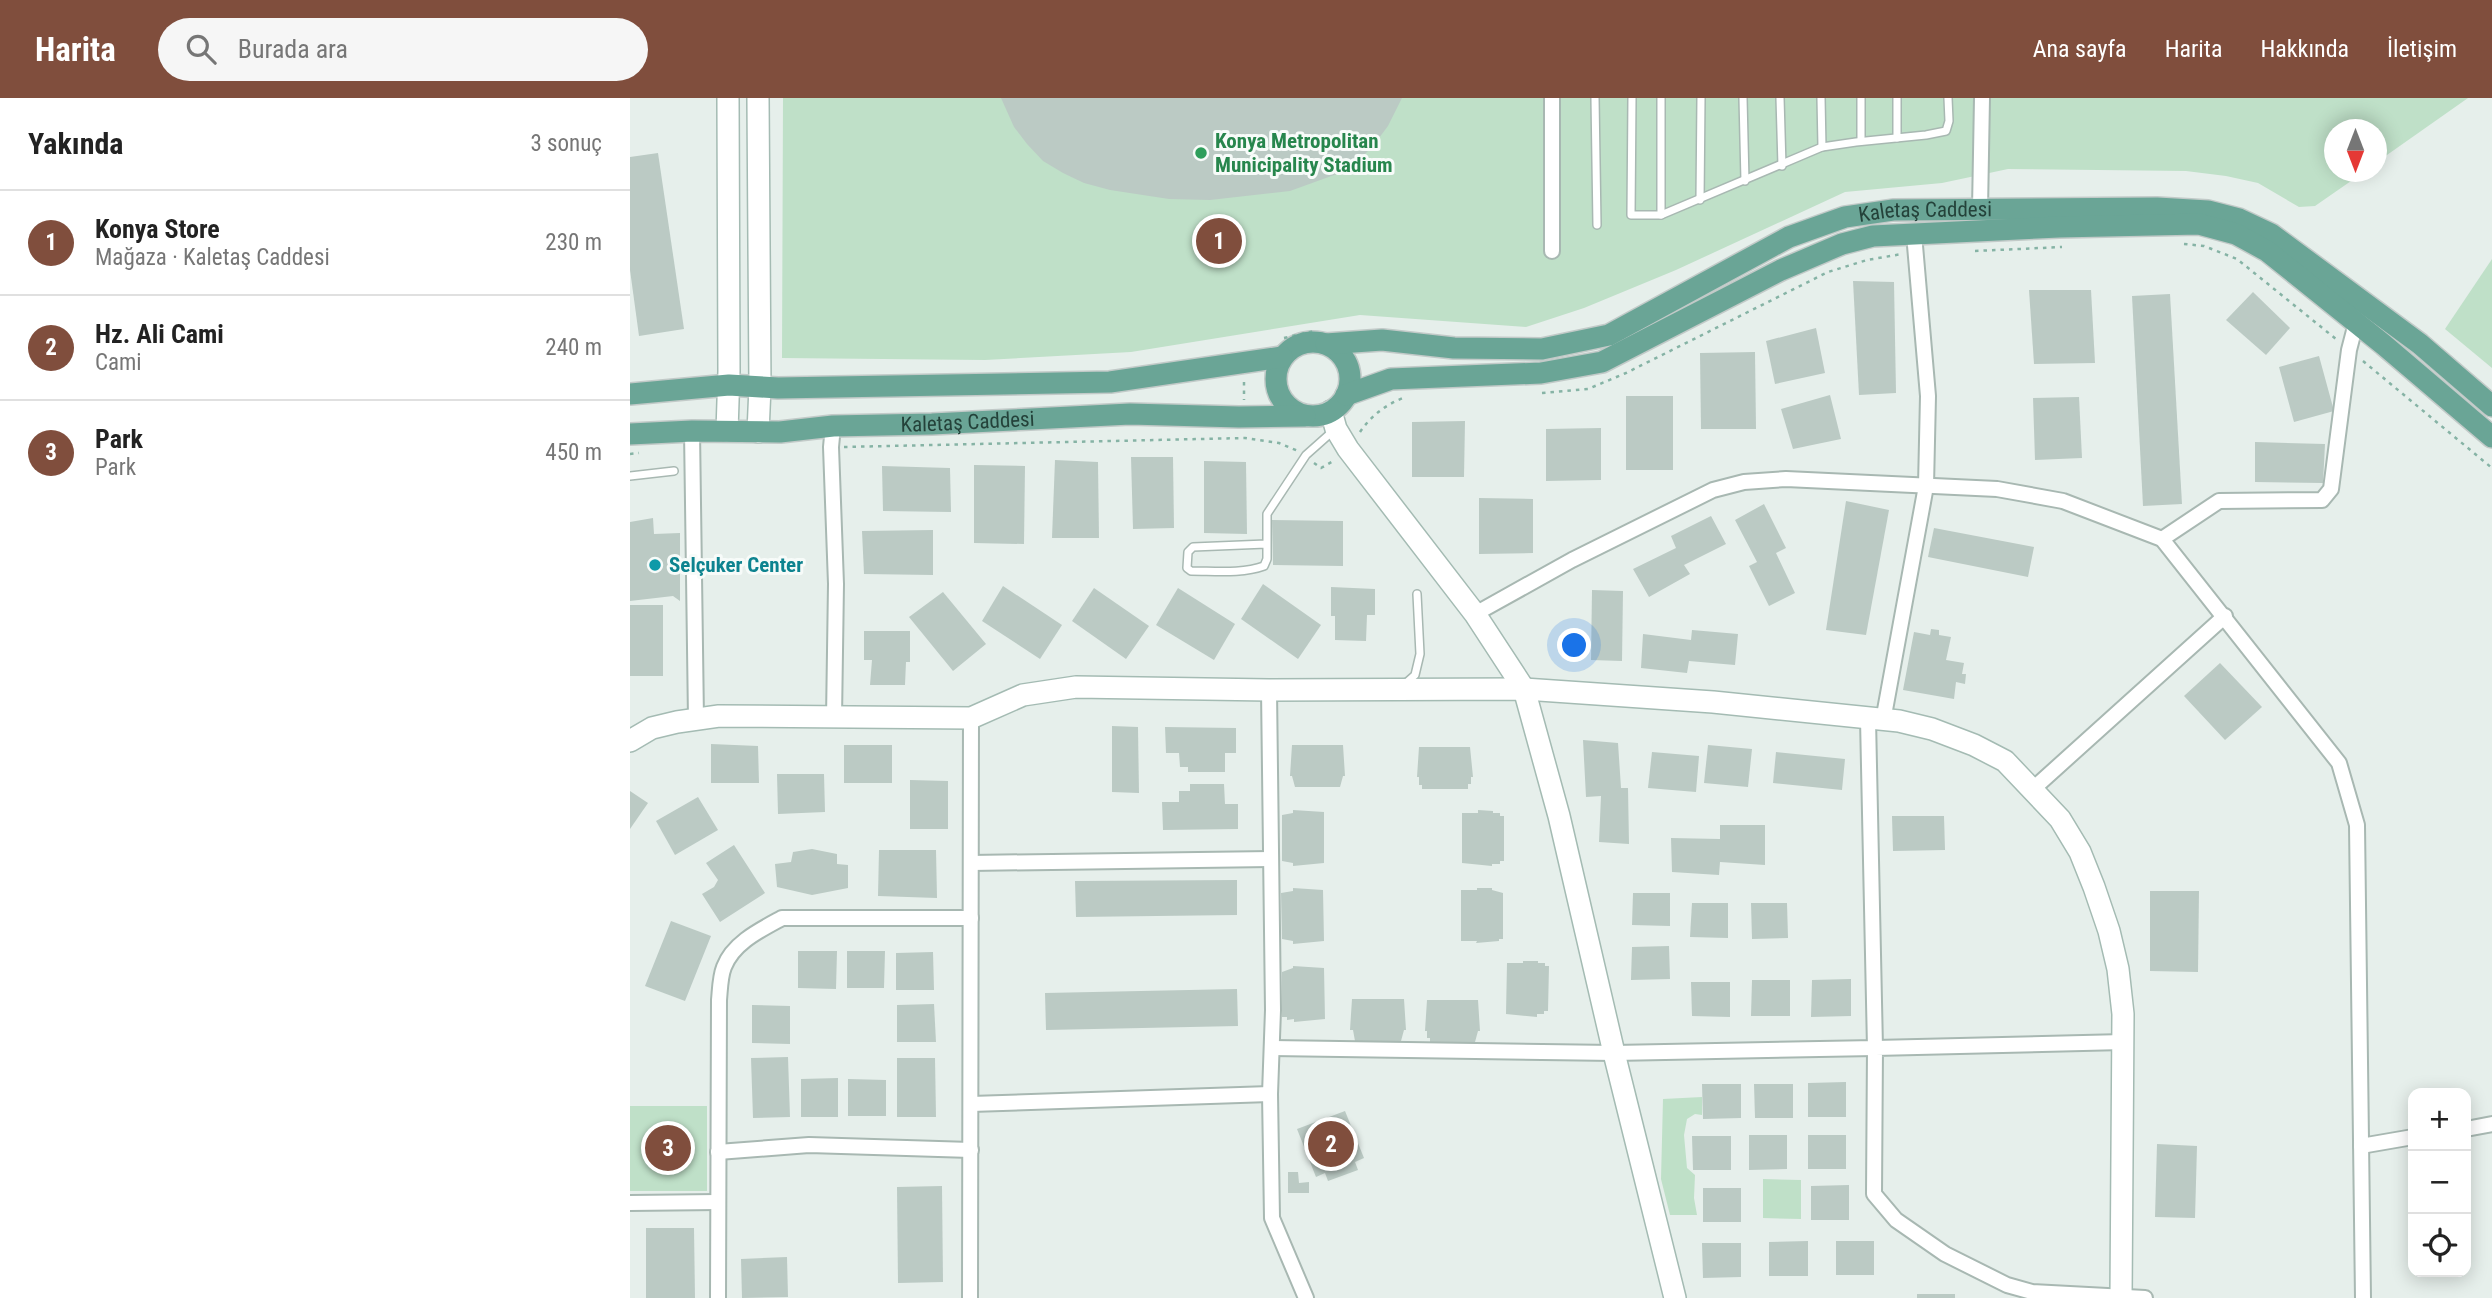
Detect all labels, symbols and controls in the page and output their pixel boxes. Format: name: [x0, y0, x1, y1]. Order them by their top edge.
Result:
search box: [158, 18, 648, 81]
text: Harita: [35, 30, 116, 69]
icon: search: [182, 30, 220, 68]
text: Burada ara: [238, 34, 348, 64]
text: Ana sayfa: [2033, 35, 2127, 63]
text: Harita: [2165, 35, 2222, 63]
text: Hakkında: [2260, 35, 2349, 63]
text: İletişim: [2387, 35, 2457, 63]
north arrow: [2324, 119, 2387, 182]
text: Yakında: [28, 126, 123, 161]
place label: Konya Metropolitan Municipality Stadium: [1215, 129, 1393, 177]
text: 3 sonuç: [530, 130, 602, 157]
marker: Konya Metropolitan Municipality Stadium: [1193, 145, 1209, 161]
street label: Kaletaş Caddesi: [1857, 197, 1992, 227]
text: Konya Store: [95, 214, 220, 244]
pin: 1: [1196, 215, 1242, 267]
text: 1: [45, 229, 57, 256]
text: 230 m: [545, 229, 602, 256]
text: Mağaza · Kaletaş Caddesi: [95, 244, 330, 271]
text: Hz. Ali Cami: [95, 319, 224, 349]
text: 2: [45, 334, 57, 361]
text: 240 m: [545, 334, 602, 361]
text: Cami: [95, 349, 142, 376]
street label: Kaletaş Caddesi: [900, 407, 1035, 437]
text: Park: [95, 424, 143, 454]
text: 3: [45, 439, 57, 466]
text: 450 m: [545, 439, 602, 466]
text: Park: [95, 454, 136, 481]
place label: Selçuker Center: [669, 553, 803, 577]
marker: Selçuker Center: [647, 557, 663, 573]
your location: [1557, 628, 1591, 662]
map controls: [2408, 1088, 2471, 1277]
button: +: [2408, 1088, 2471, 1151]
pin: 2: [1308, 1118, 1354, 1170]
pin: 3: [645, 1122, 691, 1174]
button: −: [2408, 1151, 2471, 1214]
button: locate: [2408, 1214, 2471, 1277]

